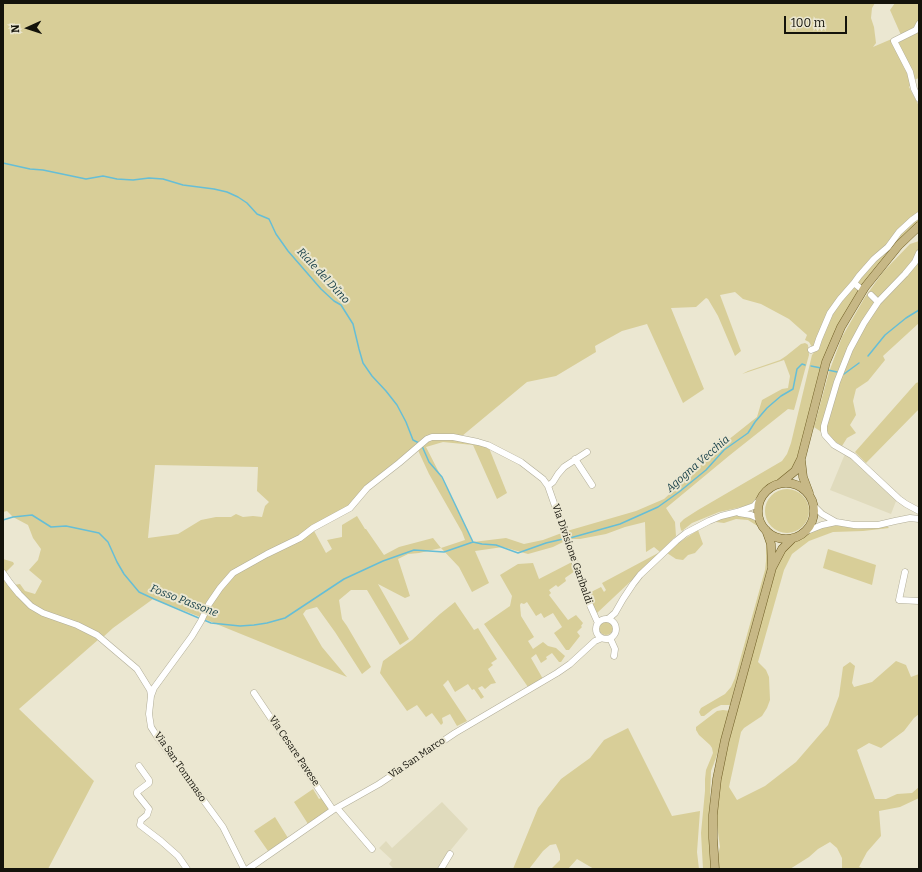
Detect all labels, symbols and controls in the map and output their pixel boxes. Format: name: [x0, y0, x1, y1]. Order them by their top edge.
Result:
north arrow: [8, 8, 48, 48]
scale bar: [786, 8, 849, 34]
text: 100 m: [791, 16, 825, 30]
text: N: [9, 24, 22, 33]
water label: Riale del Dűno: [294, 245, 352, 307]
water label: Agogna Vecchia: [664, 433, 732, 495]
street label: Via Divisione Garibaldi: [549, 502, 595, 606]
water label: Fosso Passone: [148, 582, 220, 620]
street label: Via Cesare Pavese: [266, 714, 322, 788]
street label: Via San Tommaso: [151, 730, 209, 804]
street label: Via San Marco: [387, 735, 447, 781]

